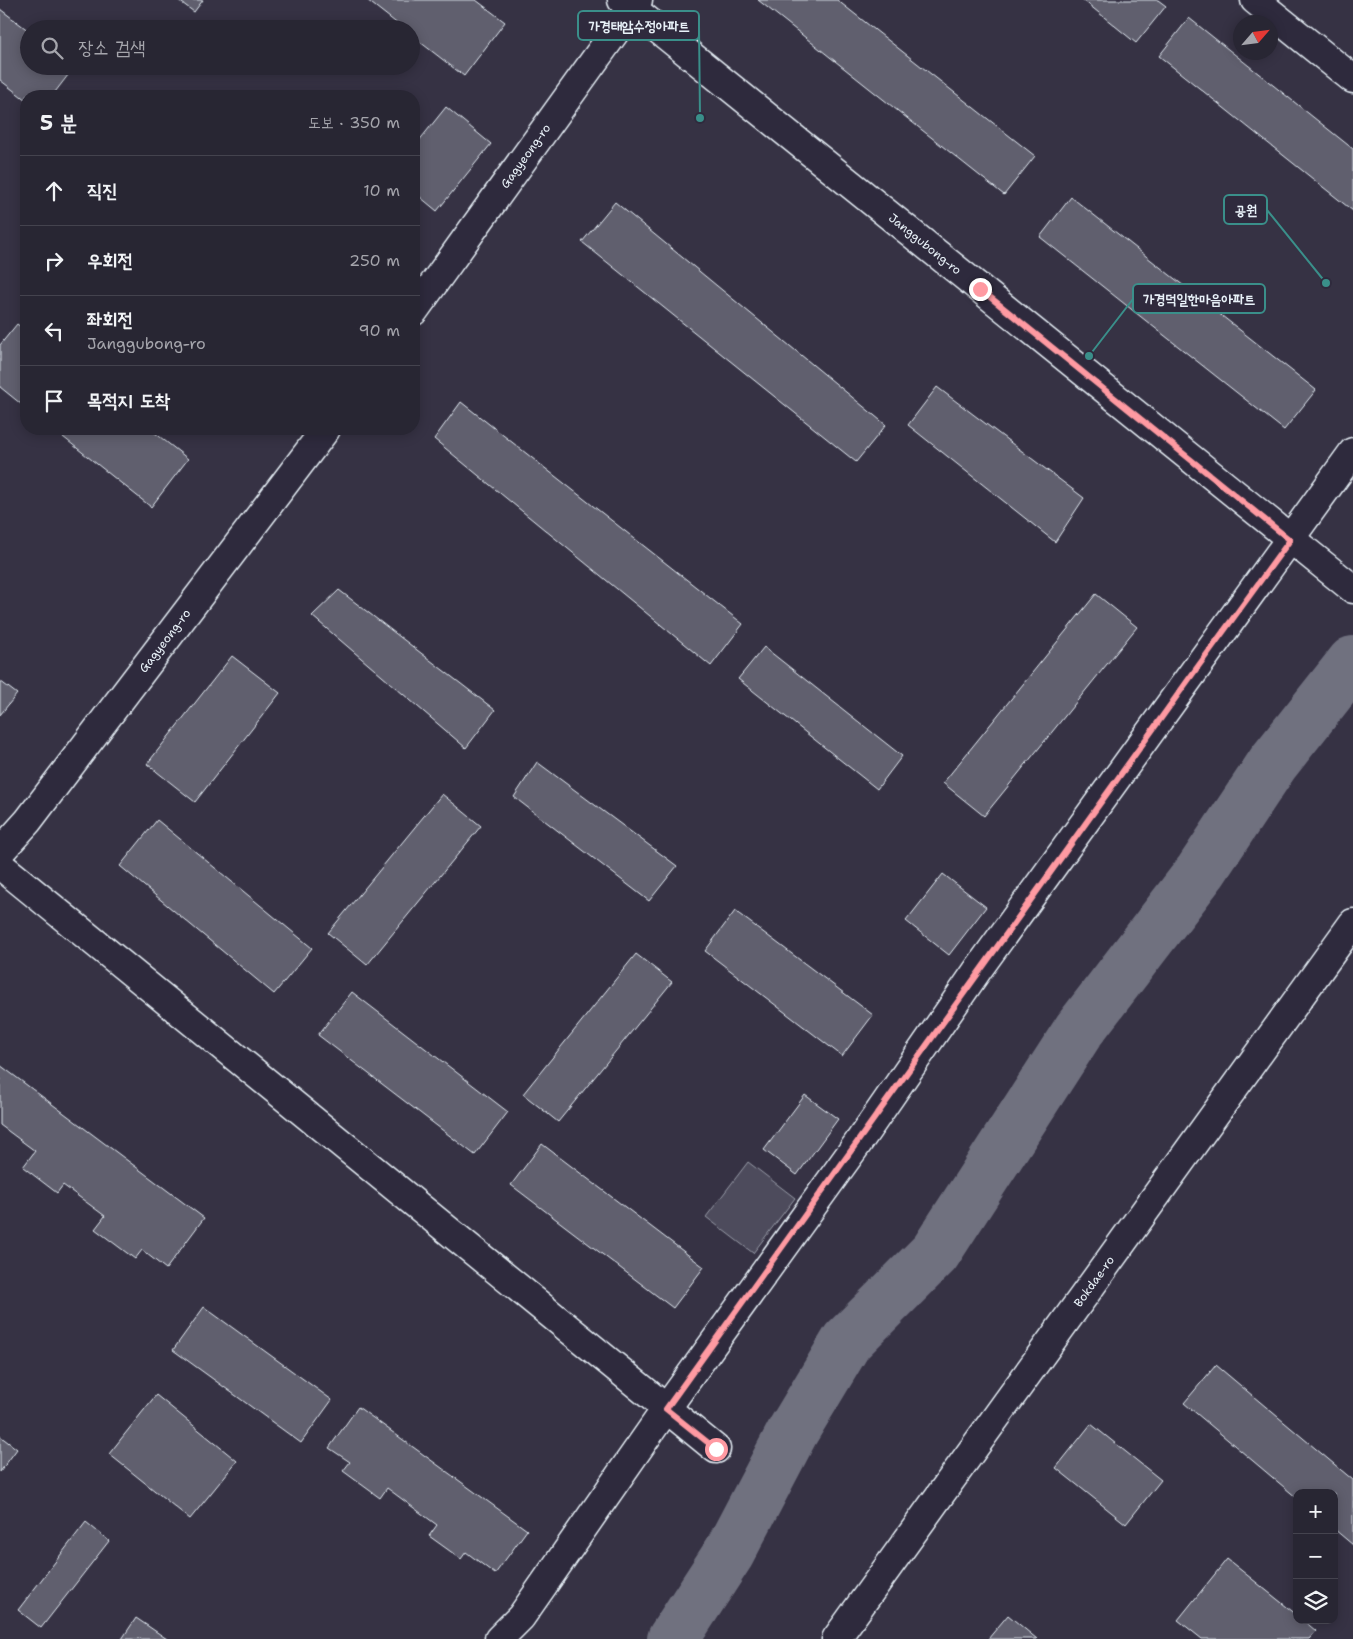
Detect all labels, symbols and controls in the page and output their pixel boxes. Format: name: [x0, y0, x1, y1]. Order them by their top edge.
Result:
callout: 가경태암수정아파트: [578, 11, 699, 40]
north arrow: [1233, 15, 1278, 60]
text: 가경태암수정아파트: [588, 17, 690, 35]
search box: [20, 20, 420, 75]
icon: search: [38, 34, 66, 62]
text: 장소 검색: [78, 35, 146, 60]
text: 5 분: [40, 109, 77, 137]
text: 도보 · 350 m: [308, 112, 400, 133]
street label: Gagyeong-ro: [497, 120, 554, 192]
icon: ahead: [40, 177, 68, 205]
text: 직진: [87, 178, 118, 203]
text: 10 m: [363, 180, 400, 201]
callout: 공원: [1224, 195, 1267, 224]
text: 공원: [1235, 201, 1257, 219]
street label: Janggubong-ro: [885, 210, 965, 278]
icon: right: [40, 247, 68, 275]
text: 우회전: [87, 248, 133, 273]
text: 250 m: [349, 250, 400, 271]
route end: [969, 278, 992, 301]
callout: 가경덕일한마음아파트: [1133, 284, 1265, 313]
text: 가경덕일한마음아파트: [1143, 290, 1255, 308]
text: 좌회전: [87, 307, 133, 332]
icon: left: [40, 317, 68, 345]
text: 90 m: [359, 320, 400, 341]
text: Janggubong-ro: [87, 333, 206, 354]
icon: arrive: [40, 387, 68, 415]
text: 목적지 도착: [87, 388, 170, 413]
street label: Gagyeong-ro: [136, 606, 194, 676]
street label: Bokdae-ro: [1070, 1253, 1118, 1310]
route start: [705, 1438, 728, 1461]
map controls: [1293, 1489, 1338, 1624]
button: +: [1293, 1489, 1338, 1534]
button: −: [1293, 1534, 1338, 1579]
button: layers: [1293, 1579, 1338, 1624]

